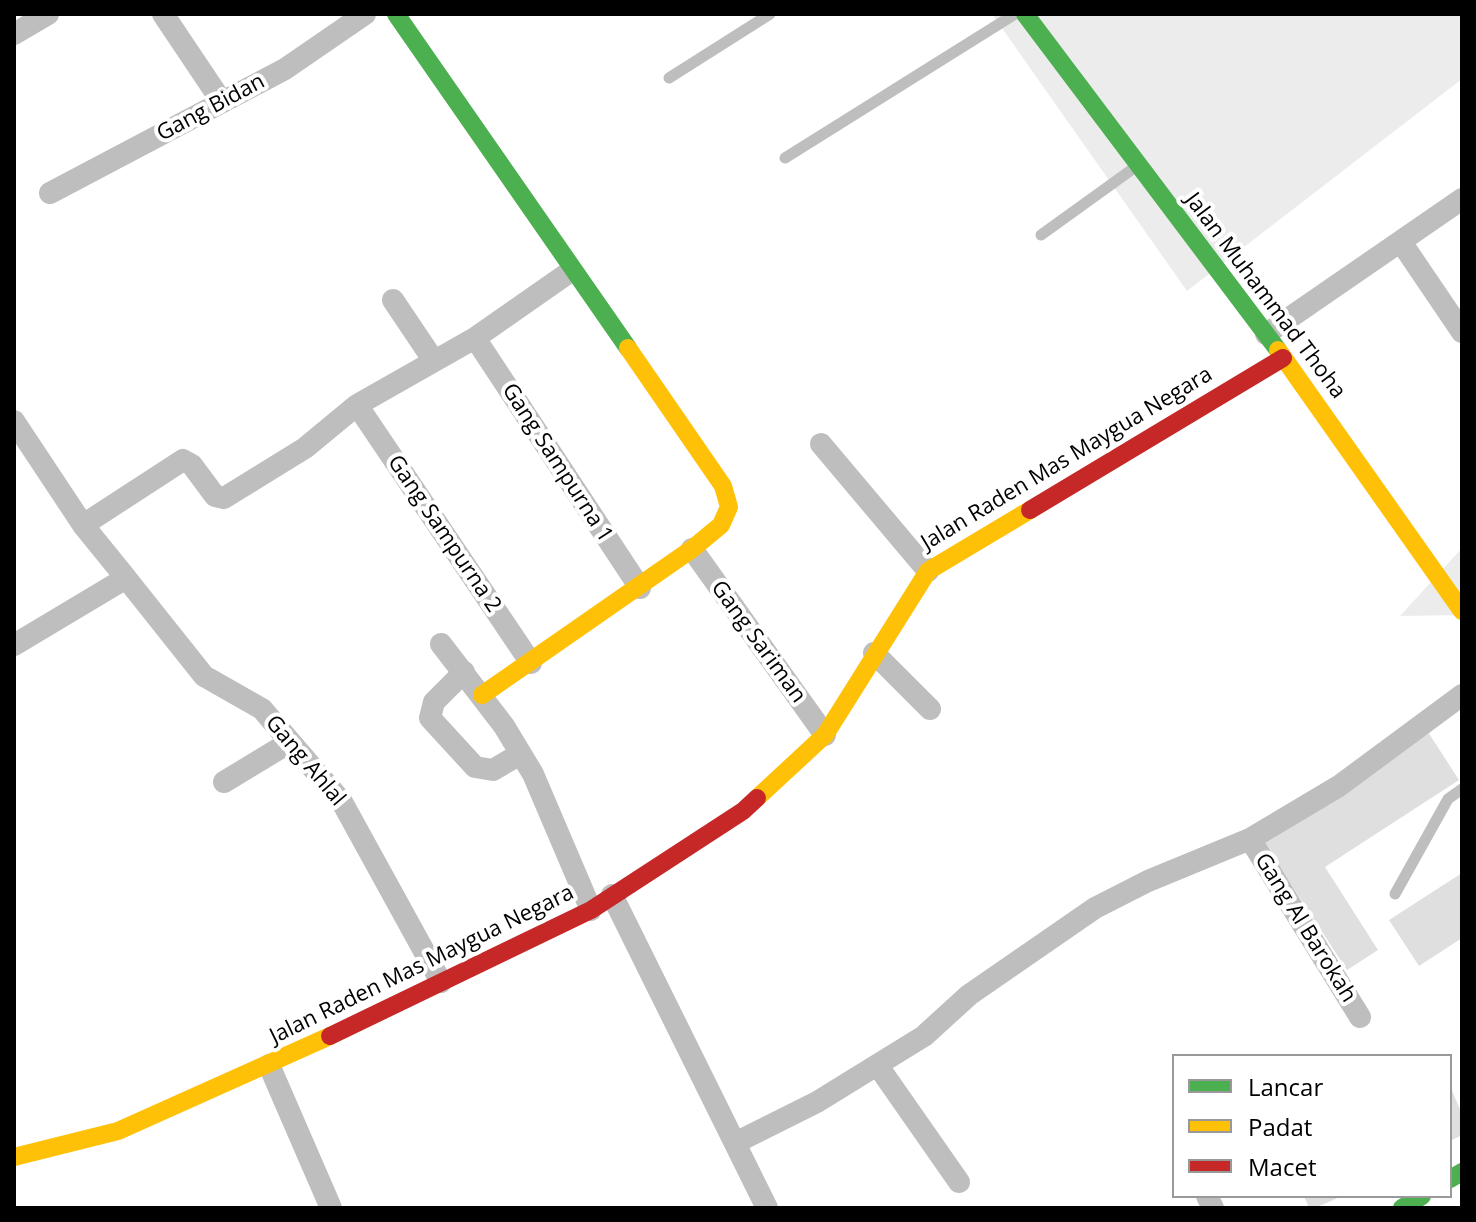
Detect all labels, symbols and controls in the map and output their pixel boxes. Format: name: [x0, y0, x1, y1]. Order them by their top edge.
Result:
street label: Gang Bidan: [153, 69, 269, 147]
street label: Jalan Muhammad Thoha: [1179, 188, 1351, 404]
street label: Jalan Raden Mas Maygua Negara: [917, 361, 1217, 557]
street label: Gang Sampurna 1: [496, 379, 618, 547]
street label: Gang Sampurna 2: [382, 450, 506, 618]
street label: Gang Sariman: [705, 576, 811, 708]
street label: Gang Ahlal: [260, 710, 350, 812]
street label: Gang Al Barokah: [1249, 849, 1361, 1007]
street label: Jalan Raden Mas Maygua Negara: [266, 880, 578, 1050]
legend: [1172, 1054, 1452, 1198]
text: Lancar: [1248, 1070, 1323, 1103]
text: Padat: [1248, 1110, 1312, 1143]
text: Macet: [1248, 1150, 1316, 1183]

